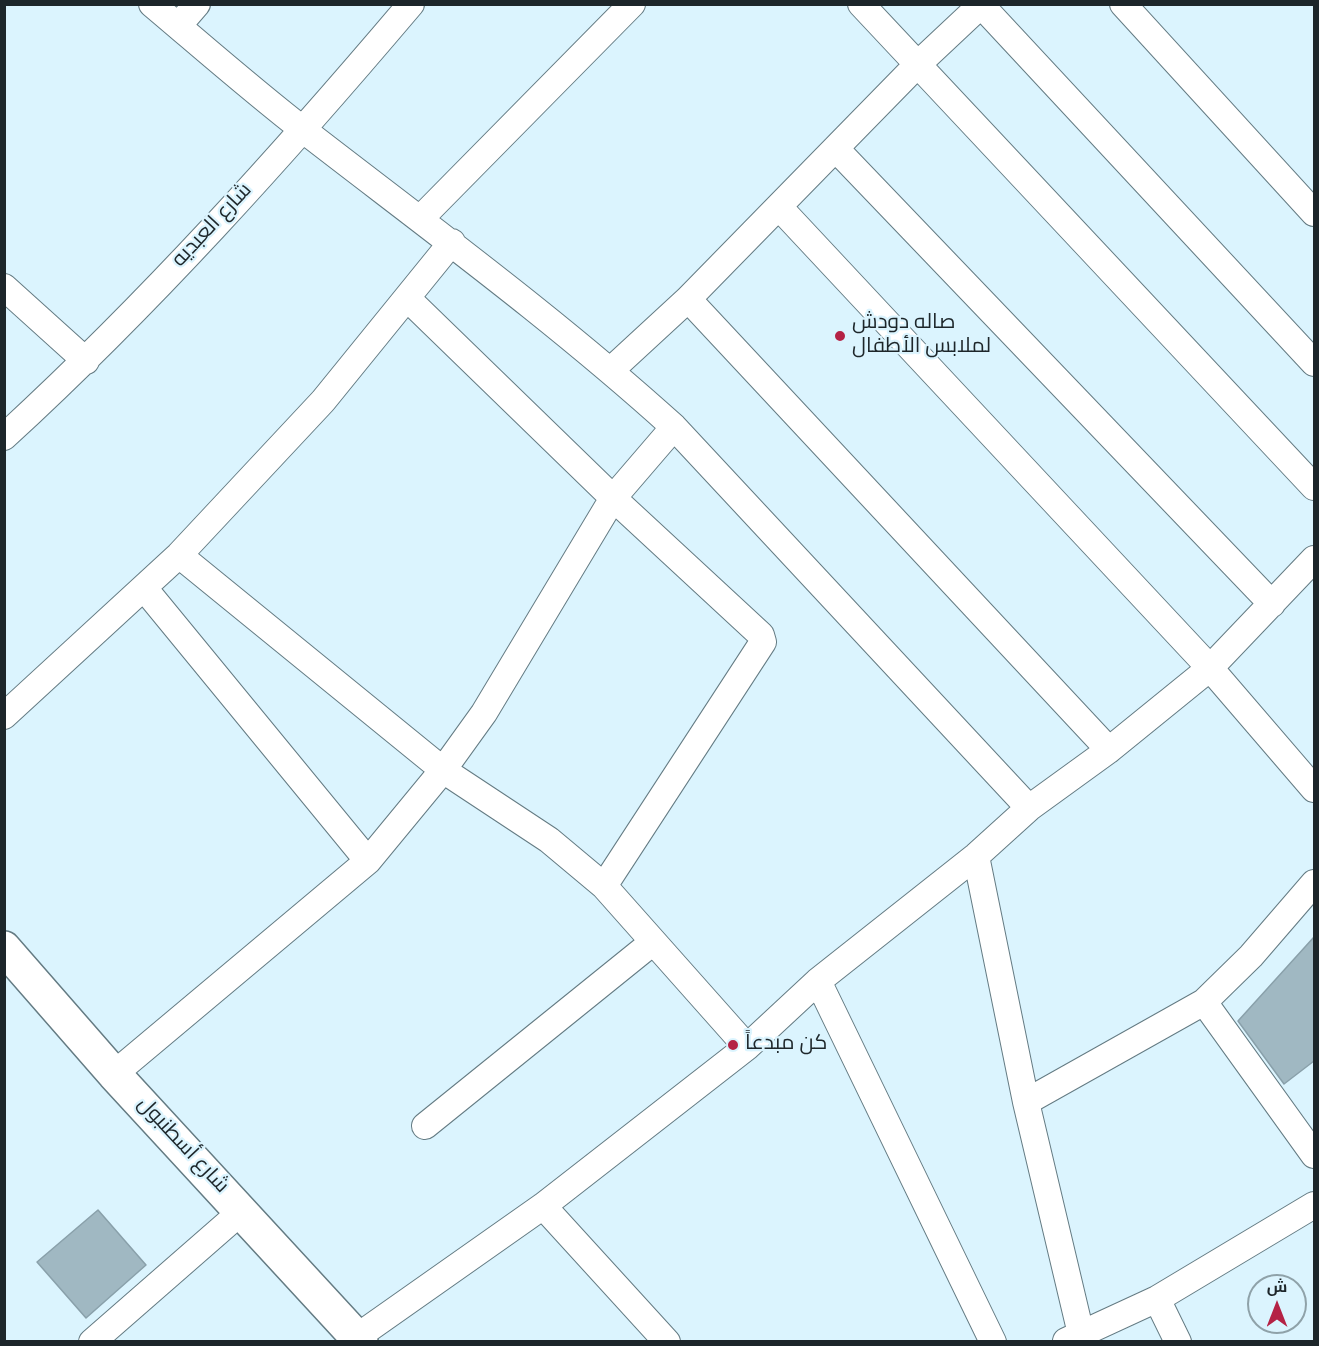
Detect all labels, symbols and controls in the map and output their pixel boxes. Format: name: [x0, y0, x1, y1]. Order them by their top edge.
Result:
street label: شارع العبديه: [168, 179, 258, 273]
place label: صاله دودش لملابس الأطفال: [852, 311, 991, 361]
marker: صاله دودش لملابس الأطفال: [833, 329, 847, 343]
place label: كن مبدعاً: [745, 1032, 827, 1058]
marker: كن مبدعاً: [726, 1038, 740, 1052]
street label: شارع أسطنبول: [131, 1092, 233, 1200]
north arrow: [1247, 1274, 1307, 1334]
text: ش: [1267, 1278, 1287, 1298]

